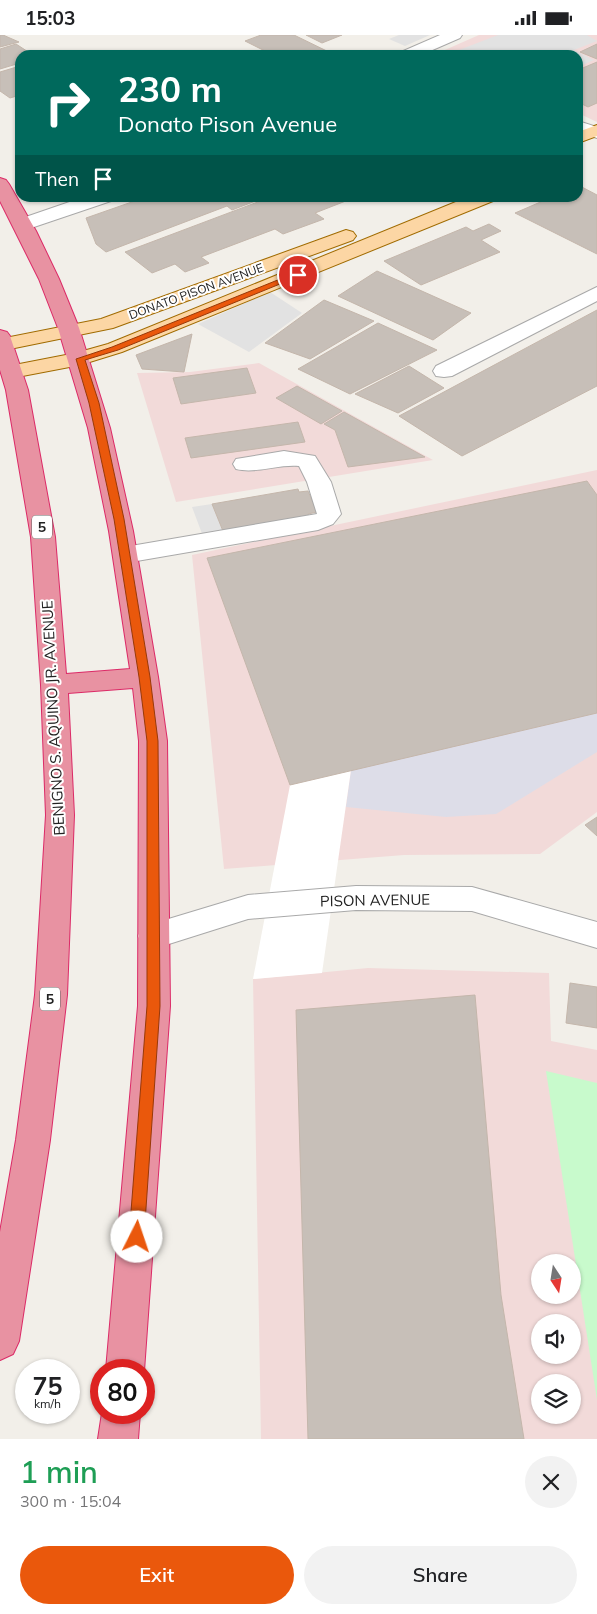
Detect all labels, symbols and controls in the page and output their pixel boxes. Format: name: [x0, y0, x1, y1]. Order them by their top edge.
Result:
text: 15:03: [25, 6, 75, 30]
text: 230 m: [118, 67, 222, 111]
icon: right: [35, 70, 100, 135]
text: Donato Pison Avenue: [118, 110, 337, 138]
icon: arrive: [89, 165, 117, 193]
text: Then: [35, 167, 79, 191]
pin: [277, 254, 319, 296]
street label: DONATO PISON AVENUE: [127, 260, 265, 322]
icon: arrive: [284, 261, 312, 289]
road number: 5: [32, 516, 52, 539]
street label: BENIGNO S. AQUINO JR. AVENUE: [37, 600, 69, 836]
street label: PISON AVENUE: [320, 890, 430, 910]
road number: 5: [40, 987, 60, 1011]
position arrow: [110, 1210, 162, 1262]
north arrow: [531, 1254, 581, 1304]
map controls: [531, 1254, 581, 1424]
button: sound: [531, 1314, 581, 1364]
speed limit sign: 80: [90, 1359, 155, 1424]
text: 75: [32, 1370, 63, 1401]
button: layers: [531, 1374, 581, 1424]
text: km/h: [34, 1396, 61, 1411]
text: 1 min: [20, 1453, 98, 1491]
button: close: [525, 1456, 577, 1508]
text: 300 m · 15:04: [20, 1491, 121, 1511]
button: Exit: [20, 1546, 294, 1604]
button: Share: [304, 1546, 577, 1604]

